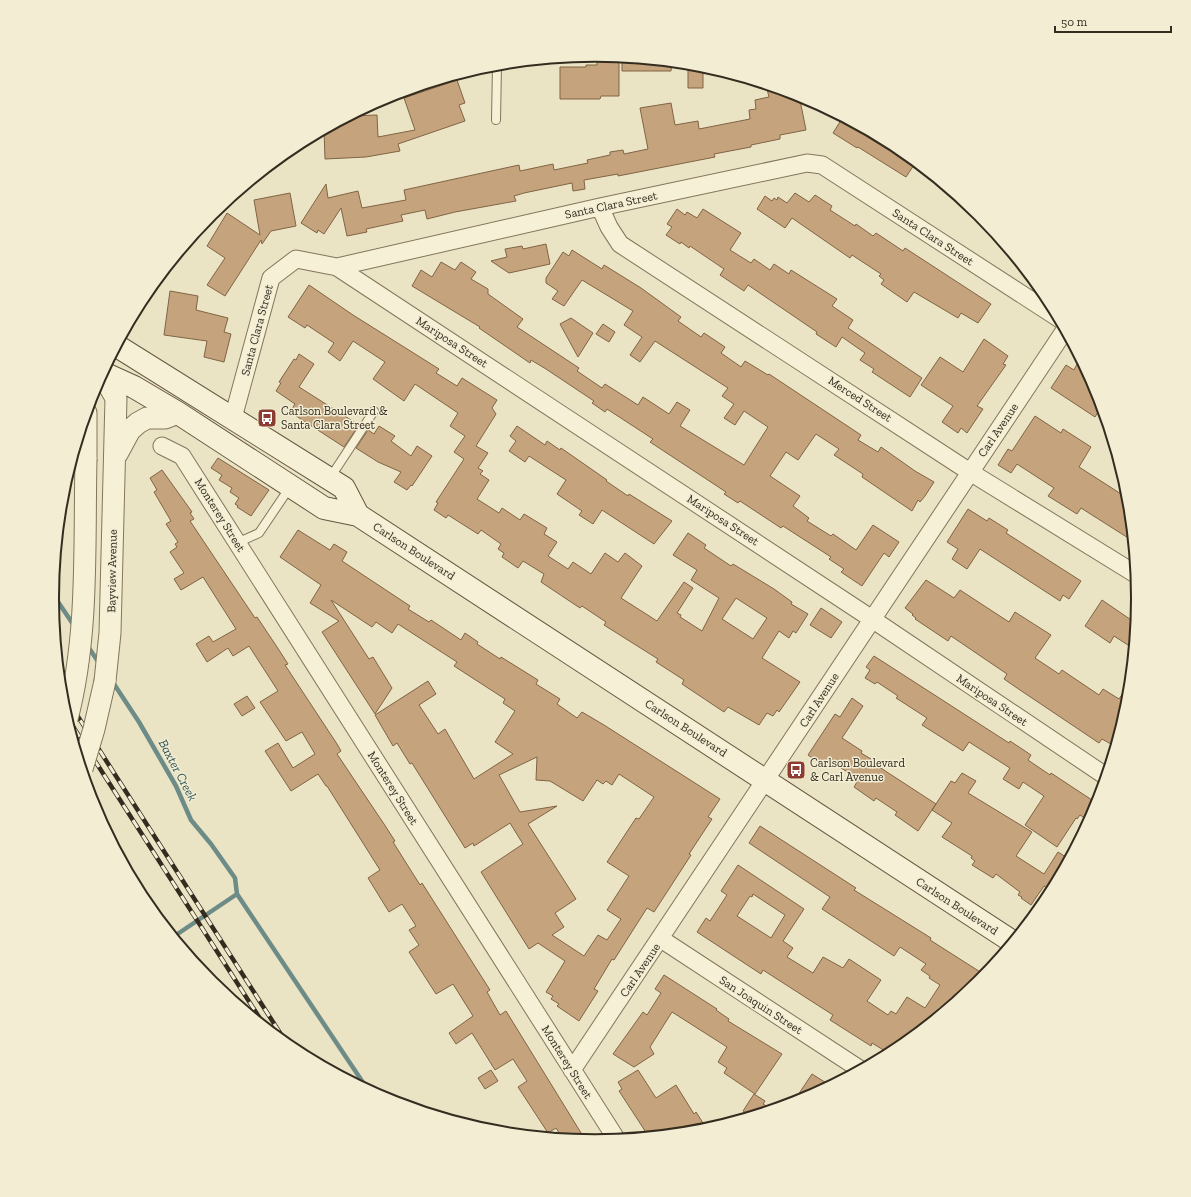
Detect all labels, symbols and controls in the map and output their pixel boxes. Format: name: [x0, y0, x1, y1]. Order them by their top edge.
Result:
scale bar: [1055, 8, 1171, 34]
text: 50 m: [1061, 15, 1088, 29]
street label: Santa Clara Street: [564, 188, 659, 222]
street label: Santa Clara Street: [890, 206, 977, 269]
street label: Santa Clara Street: [238, 282, 276, 377]
street label: Mariposa Street: [413, 314, 491, 371]
street label: Merced Street: [826, 373, 895, 425]
street label: Carl Avenue: [975, 400, 1021, 460]
place label: Carlson Boulevard & Santa Clara Street: [281, 404, 388, 432]
bus stop icon: Carlson Boulevard & Santa Clara Street: [256, 407, 278, 429]
street label: Monterey Street: [192, 476, 249, 555]
street label: Mariposa Street: [684, 492, 762, 549]
street label: Carlson Boulevard: [370, 519, 458, 583]
street label: Bayview Avenue: [104, 529, 120, 613]
street label: Carl Avenue: [796, 670, 842, 730]
street label: Mariposa Street: [954, 671, 1031, 729]
street label: Carlson Boulevard: [642, 696, 730, 760]
water label: Baxter Creek: [156, 737, 201, 803]
street label: Monterey Street: [365, 749, 422, 828]
place label: Carlson Boulevard & Carl Avenue: [810, 756, 905, 784]
bus stop icon: Carlson Boulevard & Carl Avenue: [785, 759, 807, 781]
street label: Carlson Boulevard: [913, 874, 1001, 938]
street label: Carl Avenue: [617, 940, 663, 1000]
street label: San Joaquin Street: [717, 973, 806, 1037]
street label: Monterey Street: [539, 1023, 596, 1102]

